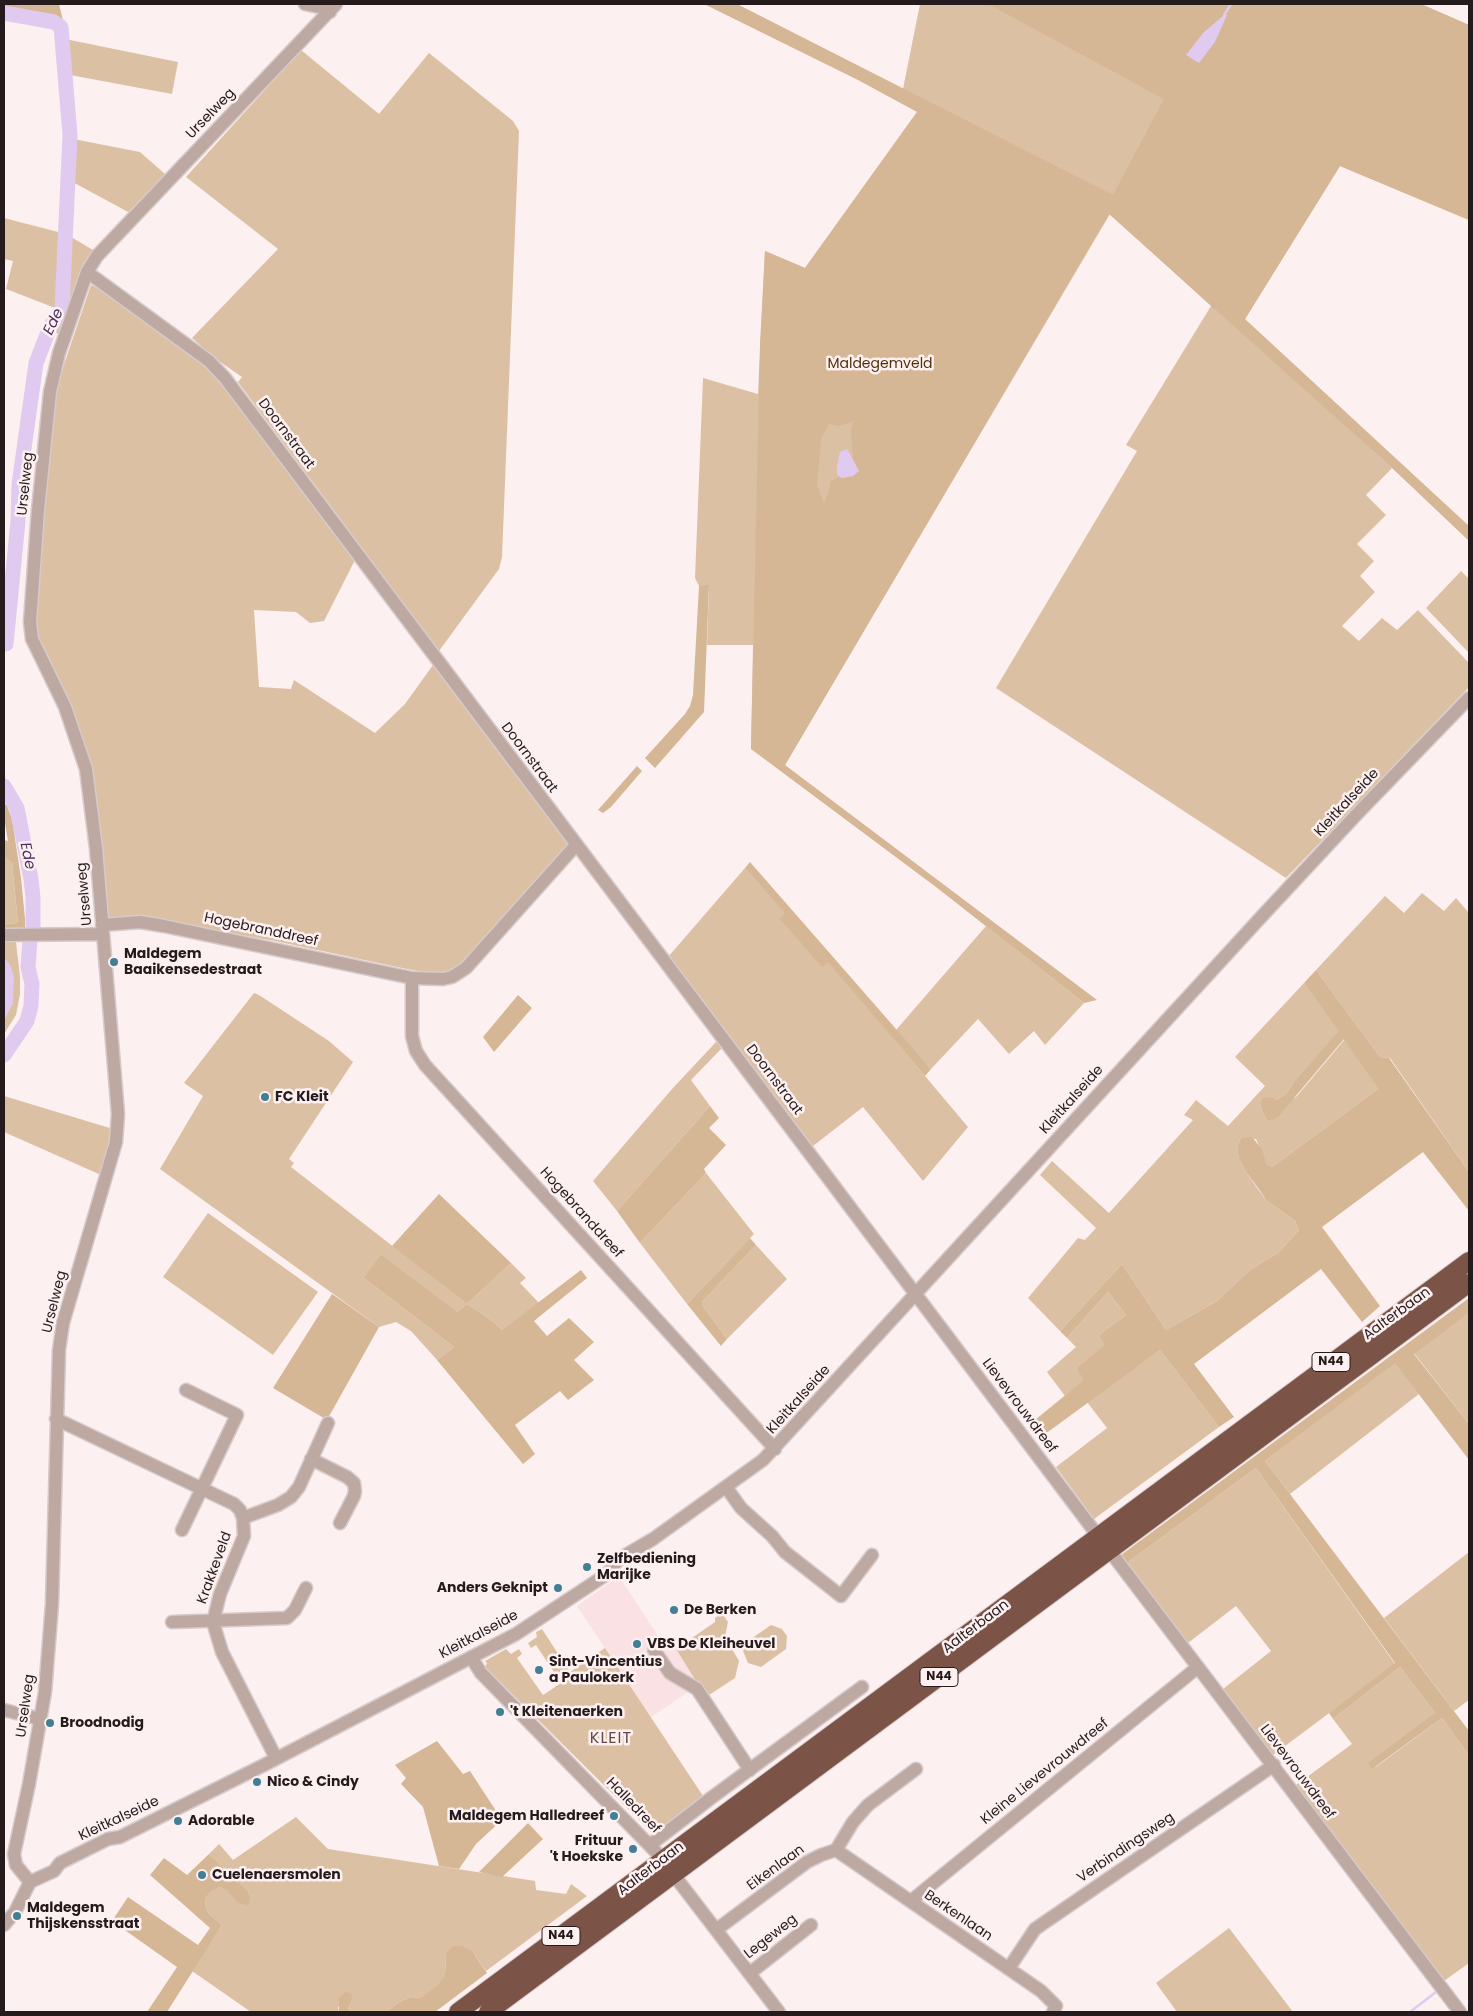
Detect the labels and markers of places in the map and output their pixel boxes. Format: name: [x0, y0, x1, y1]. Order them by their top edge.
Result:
place label: Maldegem Baaikensedestraat: [124, 946, 262, 979]
marker: Maldegem Baaikensedestraat: [108, 956, 120, 968]
place label: FC Kleit: [275, 1089, 329, 1105]
marker: FC Kleit: [259, 1091, 271, 1103]
place label: Zelfbediening Marijke: [597, 1551, 696, 1584]
marker: Zelfbediening Marijke: [581, 1561, 593, 1573]
place label: Anders Geknipt: [437, 1580, 548, 1596]
marker: Anders Geknipt: [552, 1582, 564, 1594]
place label: De Berken: [684, 1602, 756, 1618]
marker: De Berken: [668, 1604, 680, 1616]
place label: VBS De Kleiheuvel: [647, 1636, 775, 1652]
marker: VBS De Kleiheuvel: [631, 1638, 643, 1650]
place label: Sint-Vincentius a Paulokerk: [549, 1654, 662, 1686]
marker: Sint-Vincentius a Paulokerk: [533, 1664, 545, 1676]
place label: 't Kleitenaerken: [510, 1704, 623, 1720]
marker: 't Kleitenaerken: [494, 1706, 506, 1718]
place label: Broodnodig: [60, 1715, 144, 1731]
marker: Broodnodig: [44, 1717, 56, 1729]
place label: Nico & Cindy: [267, 1774, 359, 1790]
marker: Nico & Cindy: [251, 1776, 263, 1788]
place label: Maldegem Halledreef: [449, 1808, 604, 1824]
marker: Maldegem Halledreef: [608, 1810, 620, 1822]
place label: Adorable: [188, 1813, 254, 1829]
marker: Adorable: [172, 1815, 184, 1827]
place label: Frituur 't Hoekske: [550, 1833, 623, 1865]
marker: Frituur 't Hoekske: [627, 1843, 639, 1855]
place label: Cuelenaersmolen: [212, 1867, 341, 1883]
marker: Cuelenaersmolen: [196, 1869, 208, 1881]
place label: Maldegem Thijskensstraat: [27, 1900, 139, 1932]
marker: Maldegem Thijskensstraat: [11, 1910, 23, 1922]

